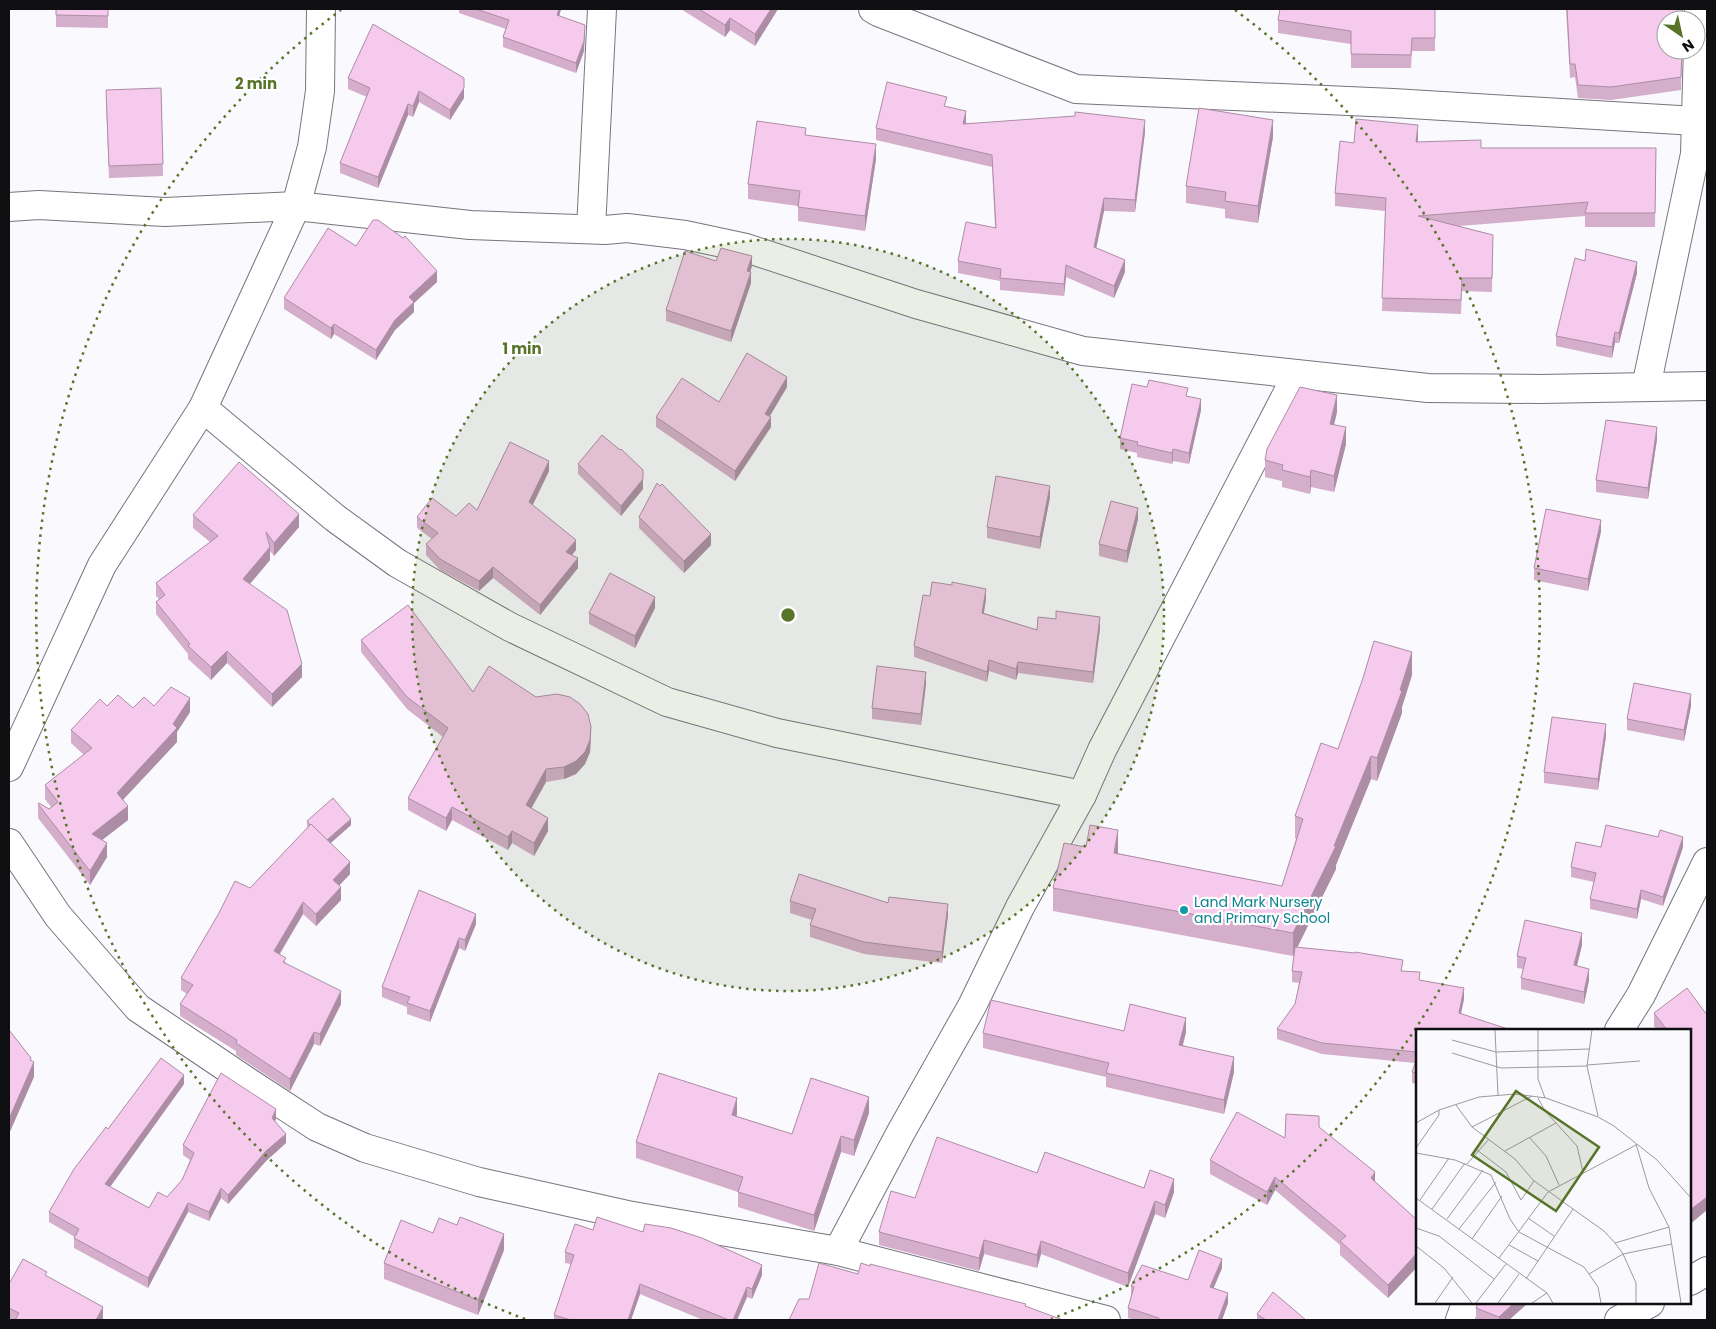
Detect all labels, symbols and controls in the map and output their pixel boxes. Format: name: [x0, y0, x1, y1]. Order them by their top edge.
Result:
north arrow: [1656, 10, 1706, 60]
text: N: [1678, 35, 1698, 57]
text: 2 min: [235, 73, 277, 94]
text: 1 min: [502, 338, 542, 359]
centre of rings: [779, 606, 797, 624]
place label: Land Mark Nursery and Primary School: [1194, 892, 1330, 928]
marker: Land Mark Nursery and Primary School: [1178, 904, 1190, 916]
inset map: [1416, 1029, 1691, 1304]

